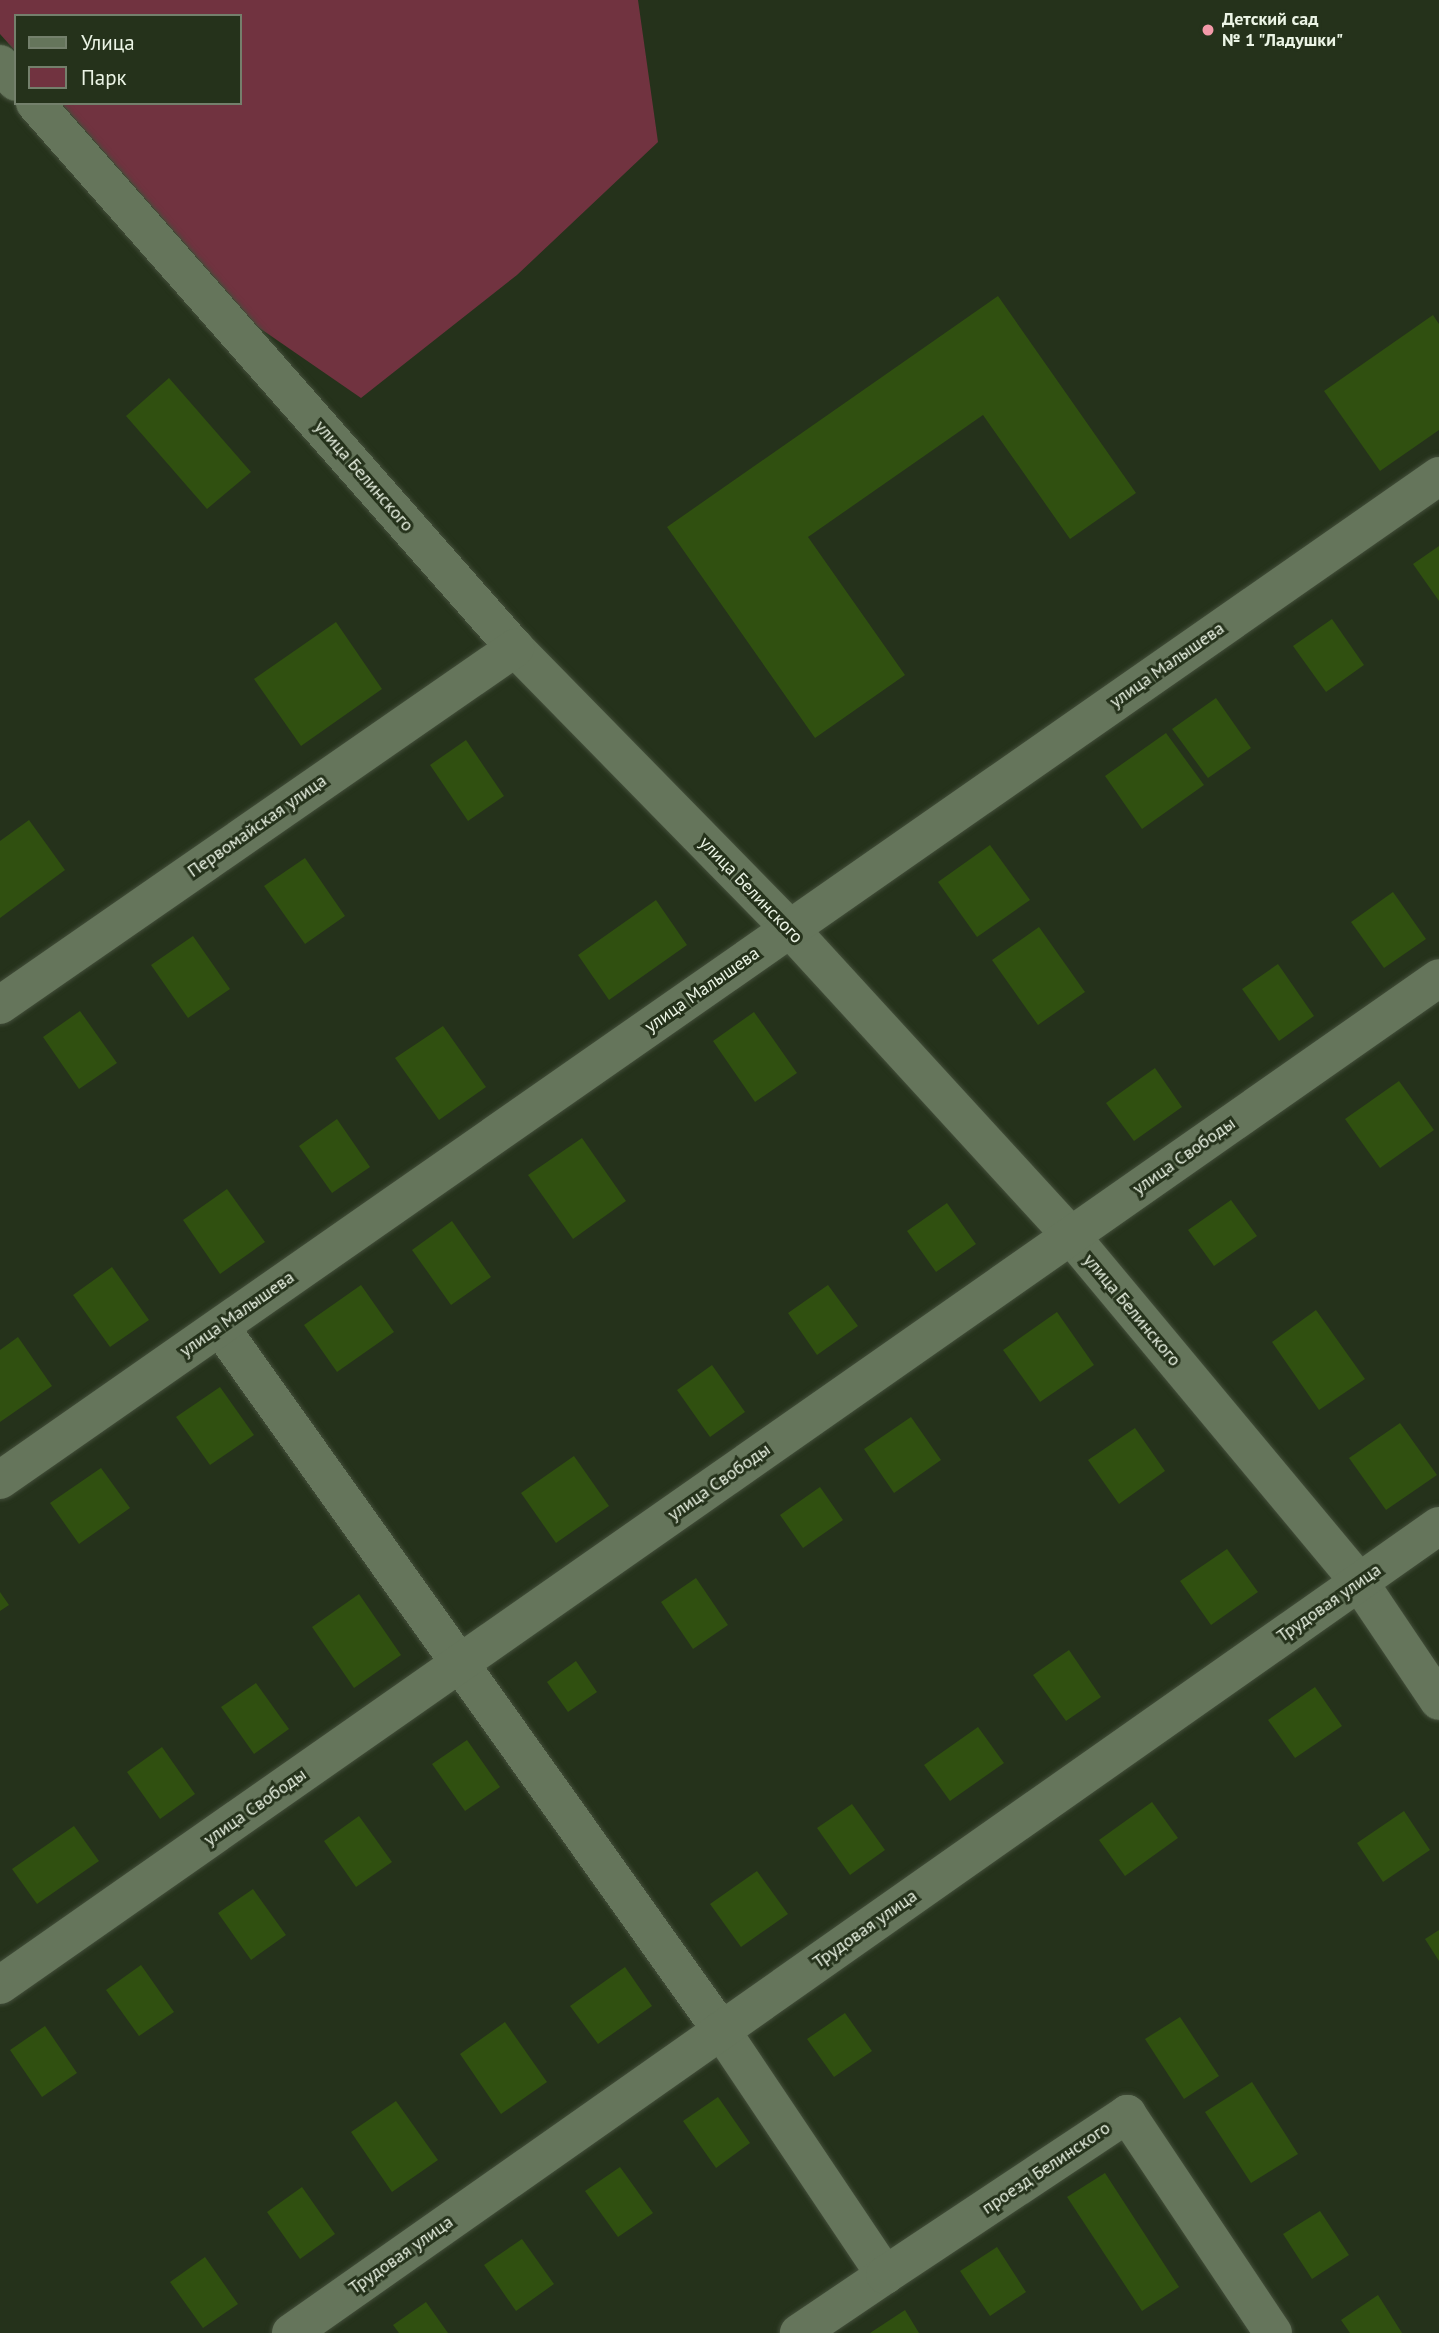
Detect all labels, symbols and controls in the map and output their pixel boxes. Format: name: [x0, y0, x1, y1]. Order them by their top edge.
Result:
place label: Детский сад № 1 "Ладушки": [1222, 9, 1345, 52]
legend: [14, 14, 242, 105]
marker: Детский сад № 1 "Ладушки": [1200, 22, 1216, 38]
text: Улица: [81, 29, 135, 56]
text: Парк: [81, 64, 127, 91]
street label: улица Белинского: [310, 416, 418, 536]
street label: улица Малышева: [1106, 617, 1228, 713]
street label: Первомайская улица: [183, 770, 331, 882]
street label: улица Белинского: [695, 832, 807, 948]
street label: улица Малышева: [641, 942, 763, 1038]
street label: улица Свободы: [1129, 1113, 1239, 1199]
street label: улица Белинского: [1079, 1249, 1185, 1371]
street label: улица Малышева: [176, 1266, 298, 1362]
street label: улица Свободы: [664, 1439, 774, 1525]
street label: Трудовая улица: [1273, 1559, 1385, 1647]
street label: улица Свободы: [200, 1764, 310, 1850]
street label: Трудовая улица: [809, 1885, 921, 1973]
street label: проезд Белинского: [978, 2117, 1114, 2219]
street label: Трудовая улица: [345, 2211, 457, 2299]

